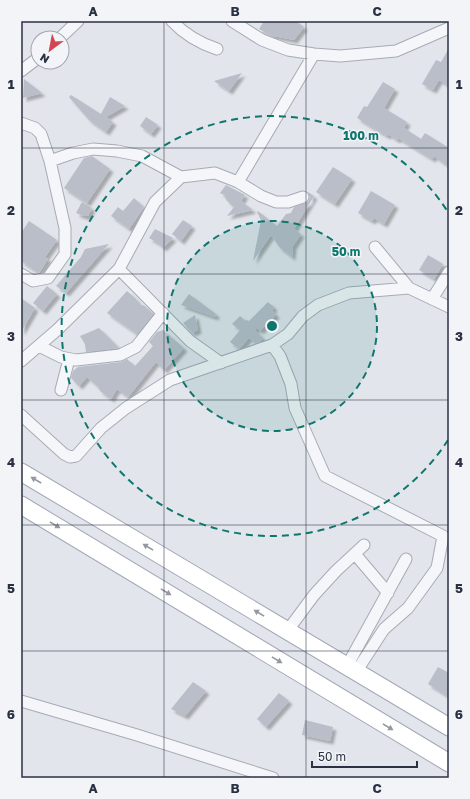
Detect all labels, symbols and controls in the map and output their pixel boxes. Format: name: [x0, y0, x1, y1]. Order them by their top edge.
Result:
text: A: [88, 3, 98, 19]
text: B: [230, 3, 240, 19]
text: C: [372, 3, 382, 19]
north arrow: [30, 30, 70, 70]
text: N: [37, 51, 51, 67]
text: 1: [8, 76, 15, 92]
text: 1: [456, 76, 463, 92]
text: 100 m: [343, 128, 379, 143]
text: 2: [7, 202, 15, 218]
text: 2: [455, 202, 463, 218]
text: 50 m: [332, 244, 360, 259]
centre of rings: [265, 319, 279, 333]
text: 3: [7, 328, 15, 344]
text: 3: [455, 328, 463, 344]
text: 4: [7, 454, 15, 470]
text: 4: [455, 454, 463, 470]
one-way arrow: [30, 477, 42, 484]
one-way arrow: [49, 522, 61, 529]
one-way arrow: [142, 543, 154, 550]
text: 5: [7, 580, 15, 596]
text: 5: [455, 580, 463, 596]
one-way arrow: [160, 589, 172, 596]
one-way arrow: [253, 610, 265, 617]
one-way arrow: [271, 656, 283, 663]
text: 6: [7, 706, 15, 722]
text: 6: [455, 706, 463, 722]
one-way arrow: [382, 723, 394, 730]
scale bar: [312, 743, 417, 769]
text: 50 m: [318, 749, 346, 764]
text: A: [88, 780, 98, 796]
text: B: [230, 780, 240, 796]
text: C: [372, 780, 382, 796]

